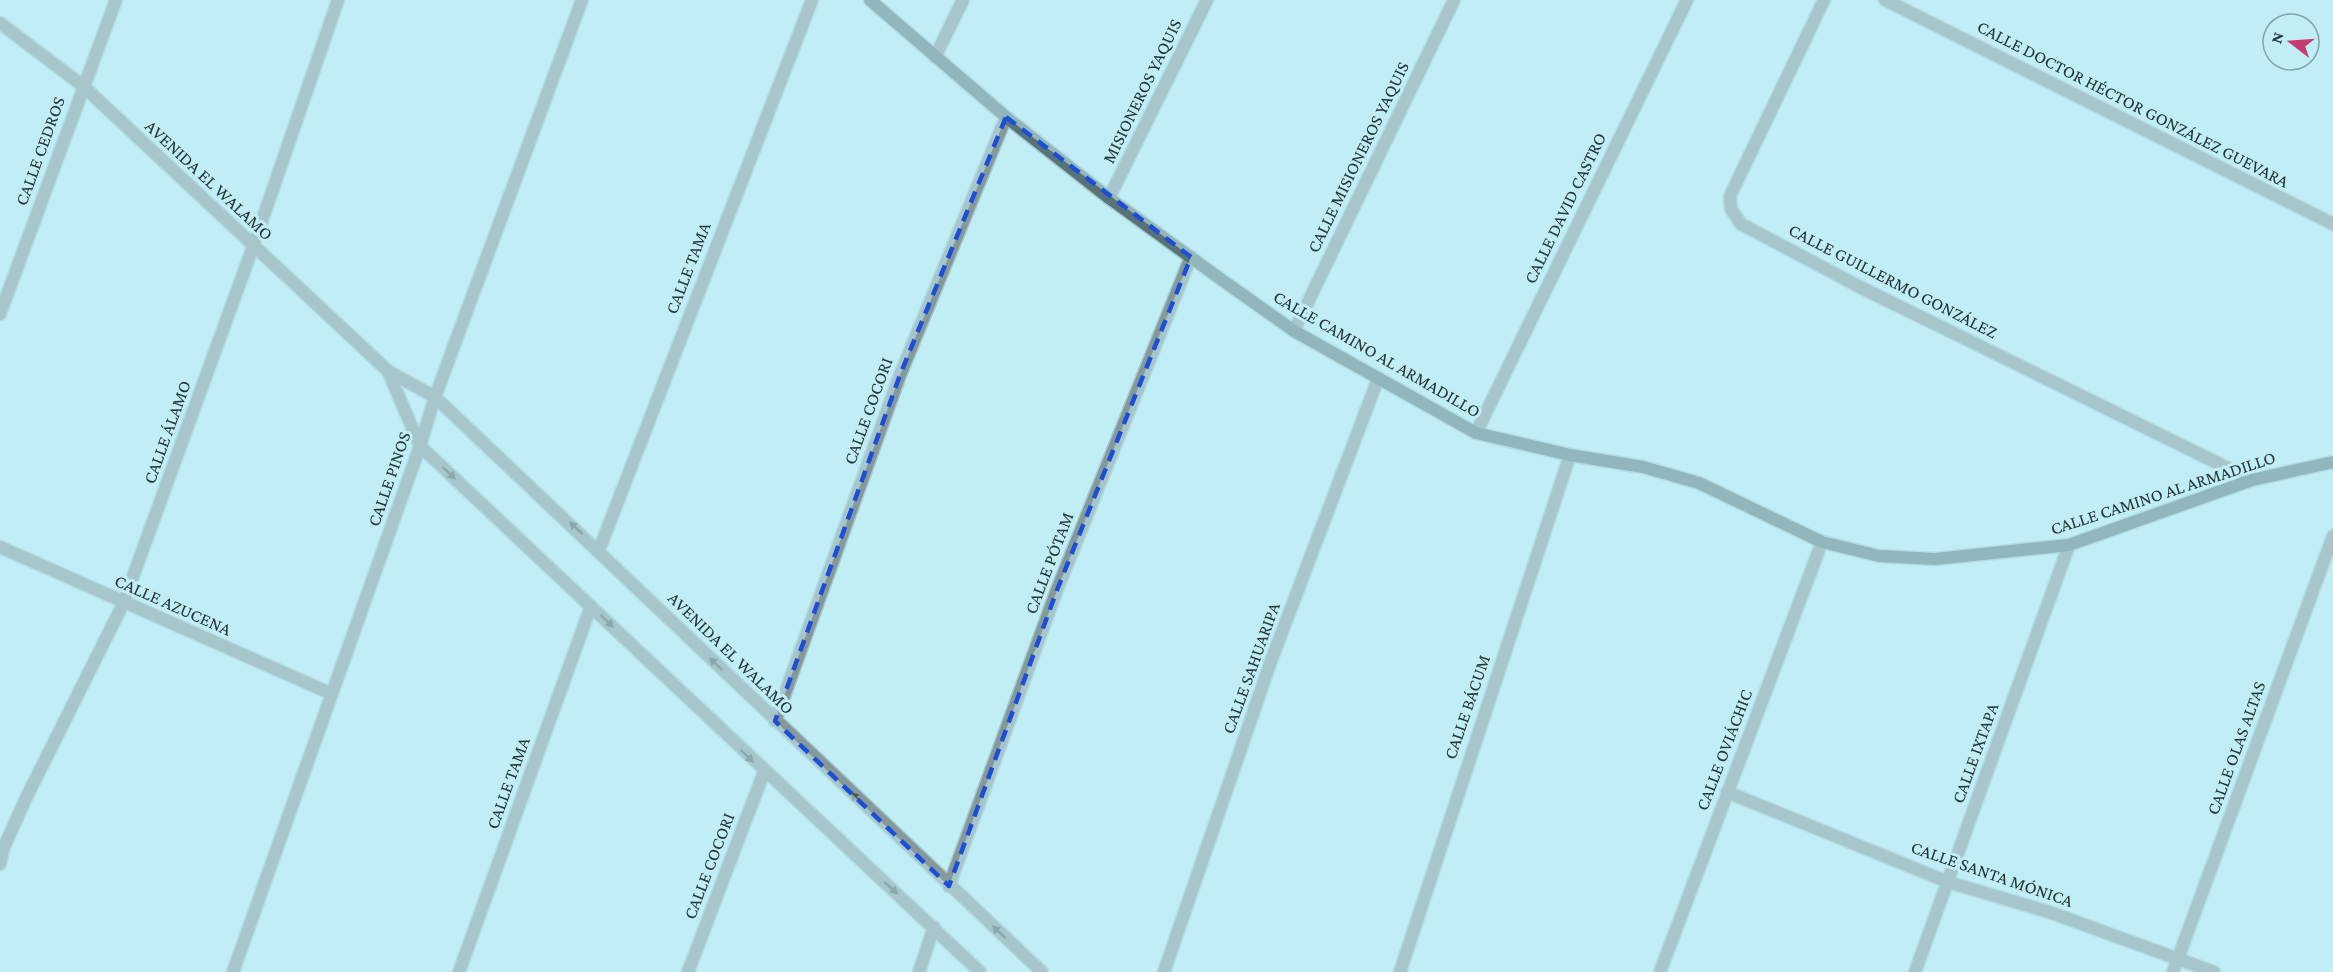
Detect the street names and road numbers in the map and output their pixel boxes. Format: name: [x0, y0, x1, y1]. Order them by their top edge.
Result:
street label: MISIONEROS YAQUIS: [1098, 16, 1186, 166]
street label: CALLE DOCTOR HÉCTOR GONZÁLEZ GUEVARA: [1974, 16, 2292, 192]
street label: CALLE MISIONEROS YAQUIS: [1303, 58, 1413, 256]
street label: CALLE CEDROS: [11, 94, 69, 208]
street label: AVENIDA EL WALAMO: [141, 116, 277, 244]
street label: CALLE DAVID CASTRO: [1520, 129, 1610, 287]
street label: CALLE TAMA: [661, 219, 715, 317]
street label: CALLE GUILLERMO GONZÁLEZ: [1785, 220, 2001, 342]
street label: CALLE CAMINO AL ARMADILLO: [1270, 286, 1484, 422]
street label: CALLE COCORI: [839, 355, 897, 467]
street label: CALLE ÁLAMO: [139, 378, 195, 486]
street label: CALLE PINOS: [363, 429, 415, 529]
street label: CALLE CAMINO AL ARMADILLO: [2048, 447, 2278, 539]
street label: CALLE PÓTAM: [1020, 509, 1078, 617]
street label: CALLE AZUCENA: [112, 570, 235, 640]
street label: AVENIDA EL WALAMO: [664, 588, 798, 718]
street label: CALLE SAHUARIPA: [1218, 599, 1284, 736]
street label: CALLE BÁCUM: [1440, 652, 1494, 762]
street label: CALLE OLAS ALTAS: [2203, 679, 2269, 817]
street label: CALLE OVIÁCHIC: [1692, 686, 1756, 813]
street label: CALLE IXTAPA: [1948, 699, 2003, 806]
street label: CALLE TAMA: [482, 734, 534, 832]
street label: CALLE COCORI: [680, 810, 738, 922]
street label: CALLE SANTA MÓNICA: [1908, 837, 2076, 911]

